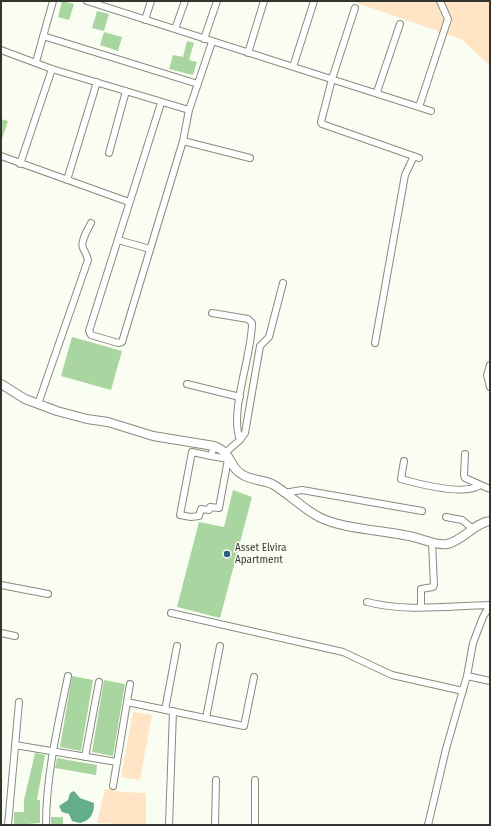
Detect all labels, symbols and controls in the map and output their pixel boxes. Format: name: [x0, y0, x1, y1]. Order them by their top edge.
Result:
place label: Asset Elvira Apartment: [235, 542, 286, 566]
marker: Asset Elvira Apartment: [222, 549, 232, 559]

